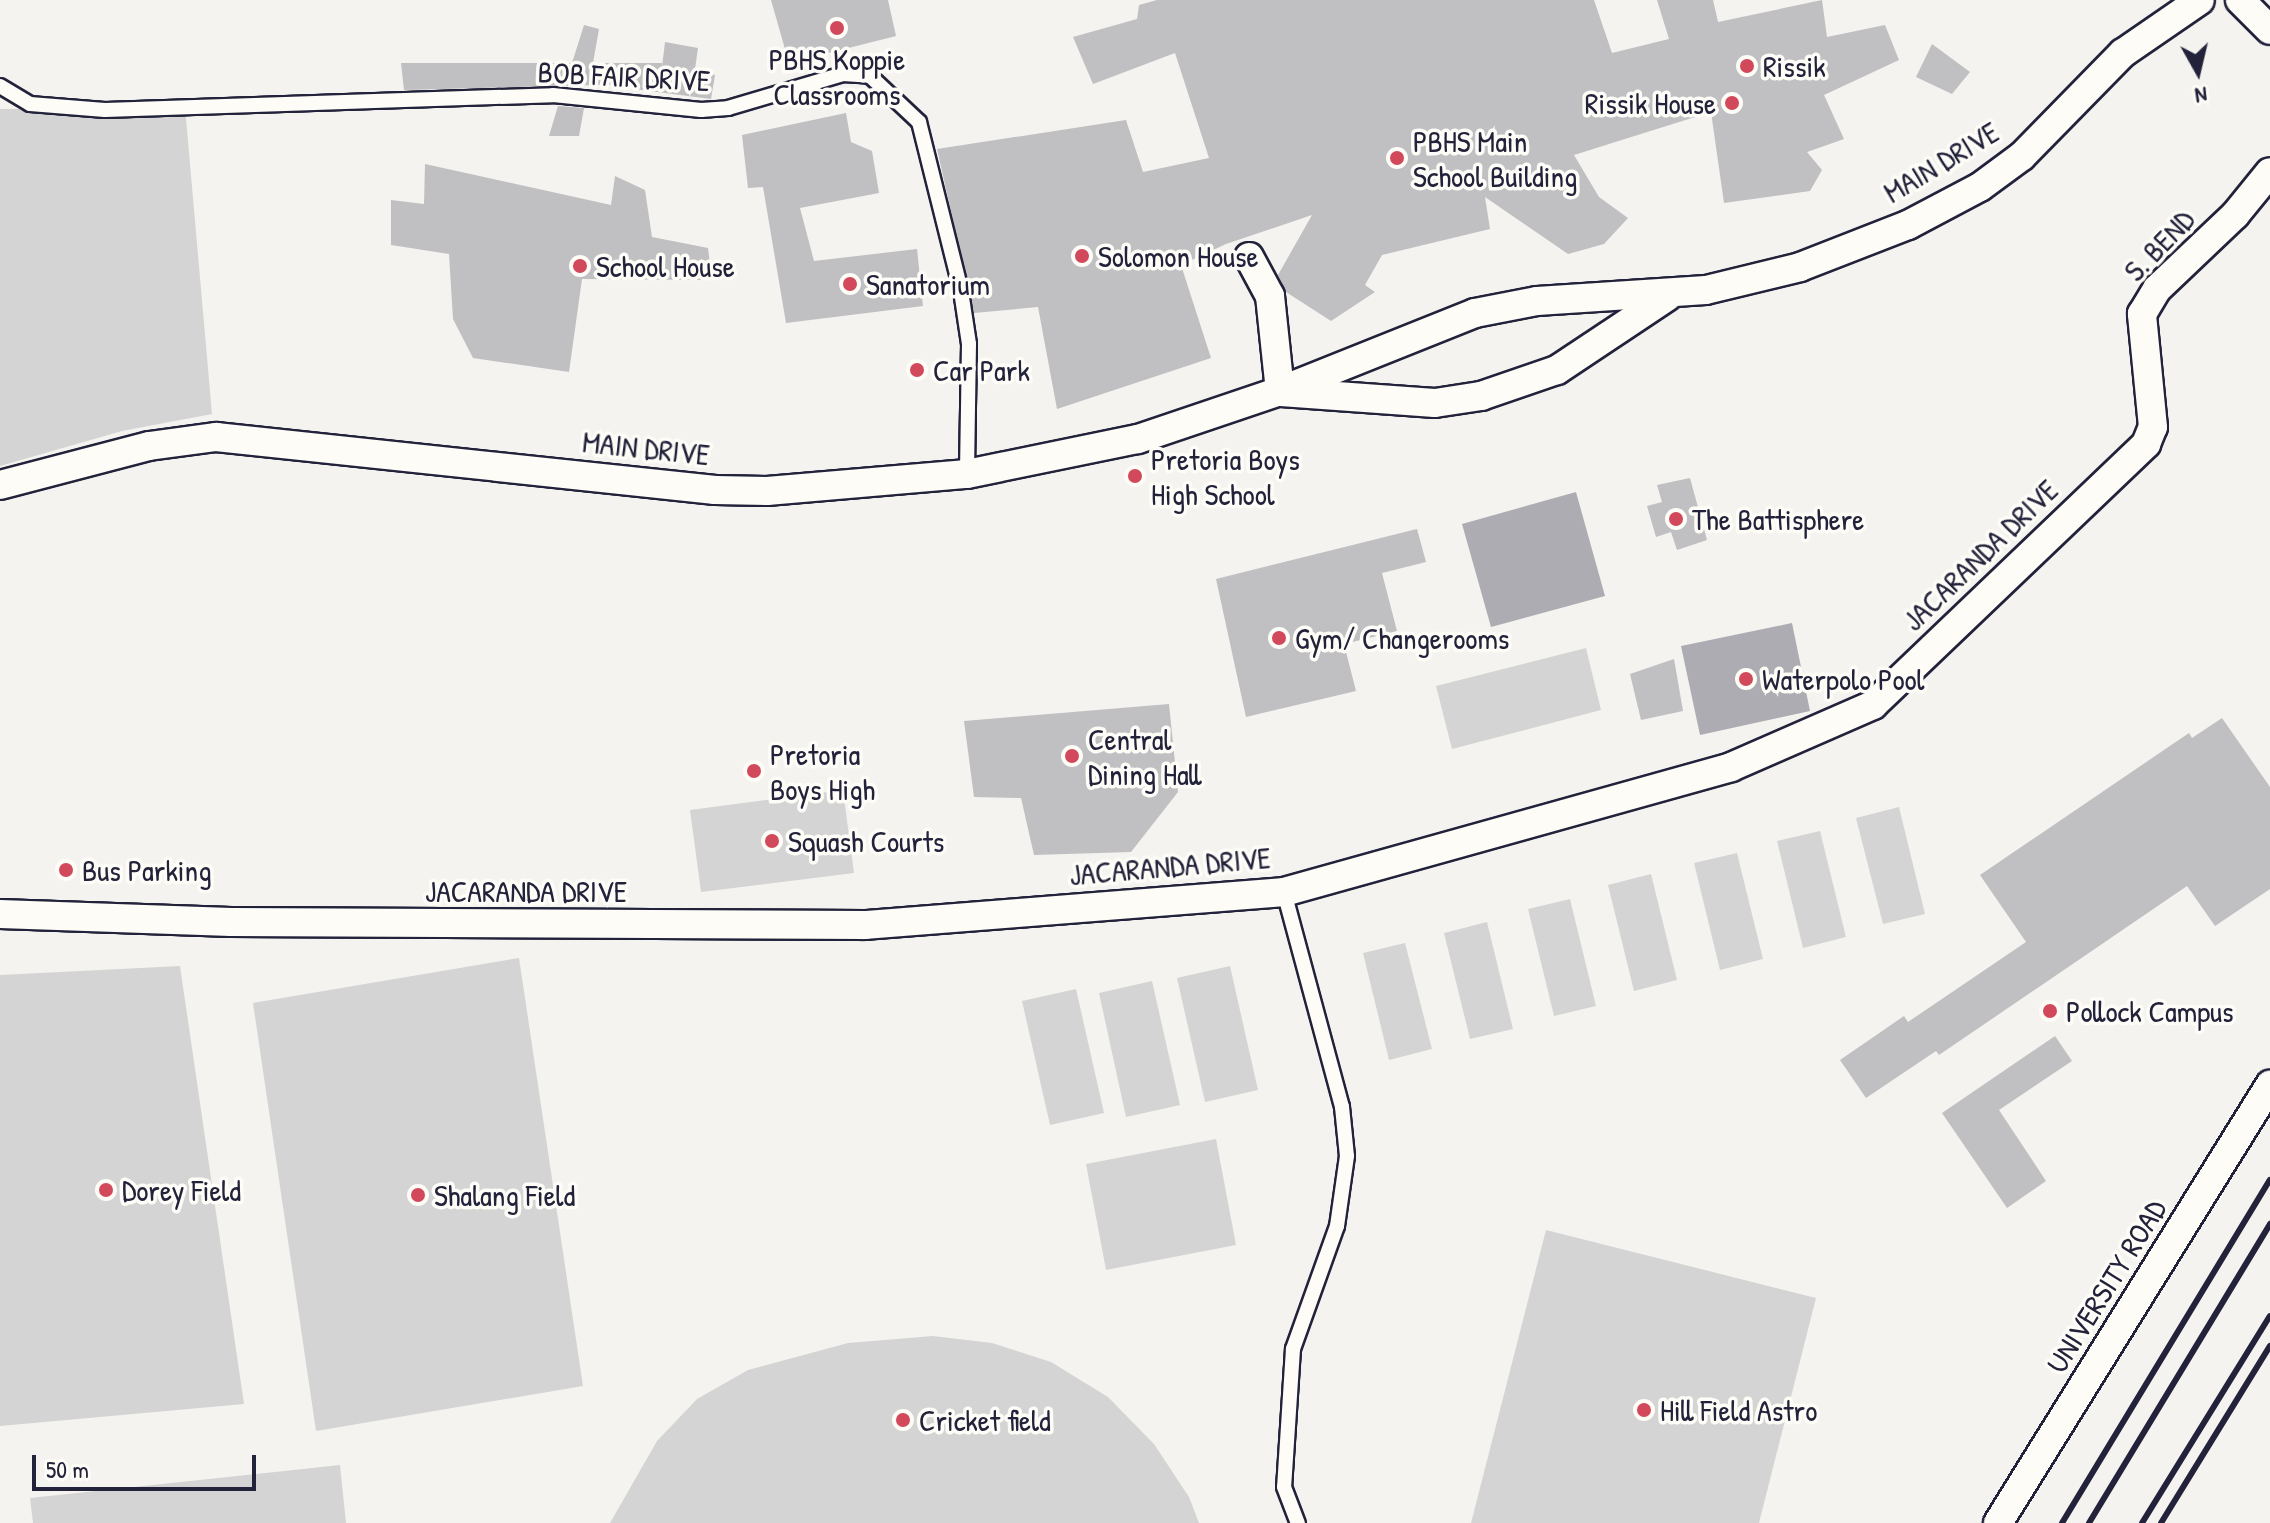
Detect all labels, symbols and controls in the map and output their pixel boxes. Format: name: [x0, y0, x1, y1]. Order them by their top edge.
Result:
marker: PBHS Koppie Classrooms: [828, 19, 846, 37]
north arrow: [2158, 32, 2238, 112]
place label: PBHS Koppie Classrooms: [769, 41, 905, 112]
place label: Rissik: [1763, 48, 1826, 84]
street label: BOB FAIR DRIVE: [537, 54, 711, 98]
marker: Rissik: [1738, 57, 1756, 75]
text: N: [2193, 80, 2209, 111]
place label: Rissik House: [1585, 85, 1716, 121]
marker: Rissik House: [1723, 94, 1741, 112]
street label: MAIN DRIVE: [1877, 114, 2005, 210]
place label: PBHS Main School Building: [1413, 123, 1577, 194]
marker: PBHS Main School Building: [1388, 149, 1406, 167]
street label: S. BEND: [2116, 202, 2202, 288]
place label: Solomon House: [1098, 238, 1258, 274]
marker: Solomon House: [1073, 247, 1091, 265]
place label: School House: [596, 248, 735, 284]
marker: School House: [571, 257, 589, 275]
place label: Sanatorium: [866, 266, 990, 302]
marker: Sanatorium: [841, 275, 859, 293]
place label: Car Park: [933, 352, 1030, 388]
marker: Car Park: [908, 361, 926, 379]
street label: MAIN DRIVE: [581, 423, 711, 473]
place label: Pretoria Boys High School: [1151, 441, 1300, 512]
marker: Pretoria Boys High School: [1126, 467, 1144, 485]
street label: JACARANDA DRIVE: [1895, 472, 2065, 638]
place label: The Battisphere: [1692, 501, 1864, 537]
marker: The Battisphere: [1667, 510, 1685, 528]
place label: Gym/ Changerooms: [1295, 620, 1509, 656]
marker: Gym/ Changerooms: [1270, 629, 1288, 647]
place label: Waterpolo Pool: [1762, 661, 1925, 697]
marker: Waterpolo Pool: [1737, 670, 1755, 688]
place label: Central Dining Hall: [1088, 721, 1202, 792]
place label: Pretoria Boys High: [770, 736, 875, 806]
marker: Central Dining Hall: [1063, 747, 1081, 765]
marker: Pretoria Boys High: [745, 762, 763, 780]
place label: Squash Courts: [788, 823, 944, 859]
marker: Squash Courts: [763, 832, 781, 850]
street label: JACARANDA DRIVE: [1068, 839, 1272, 893]
place label: Bus Parking: [82, 852, 211, 888]
marker: Bus Parking: [57, 861, 75, 879]
street label: JACARANDA DRIVE: [425, 873, 627, 909]
place label: Pollock Campus: [2066, 993, 2234, 1029]
marker: Pollock Campus: [2041, 1002, 2059, 1020]
place label: Dorey Field: [122, 1172, 241, 1208]
place label: Shalang Field: [434, 1177, 575, 1213]
marker: Dorey Field: [97, 1181, 115, 1199]
marker: Shalang Field: [409, 1186, 427, 1204]
street label: UNIVERSITY ROAD: [2038, 1193, 2174, 1379]
place label: Hill Field Astro: [1660, 1392, 1817, 1428]
marker: Hill Field Astro: [1635, 1401, 1653, 1419]
place label: Cricket field: [919, 1402, 1051, 1438]
marker: Cricket field: [894, 1411, 912, 1429]
scale bar: [36, 1439, 260, 1489]
text: 50 m: [46, 1453, 89, 1485]

